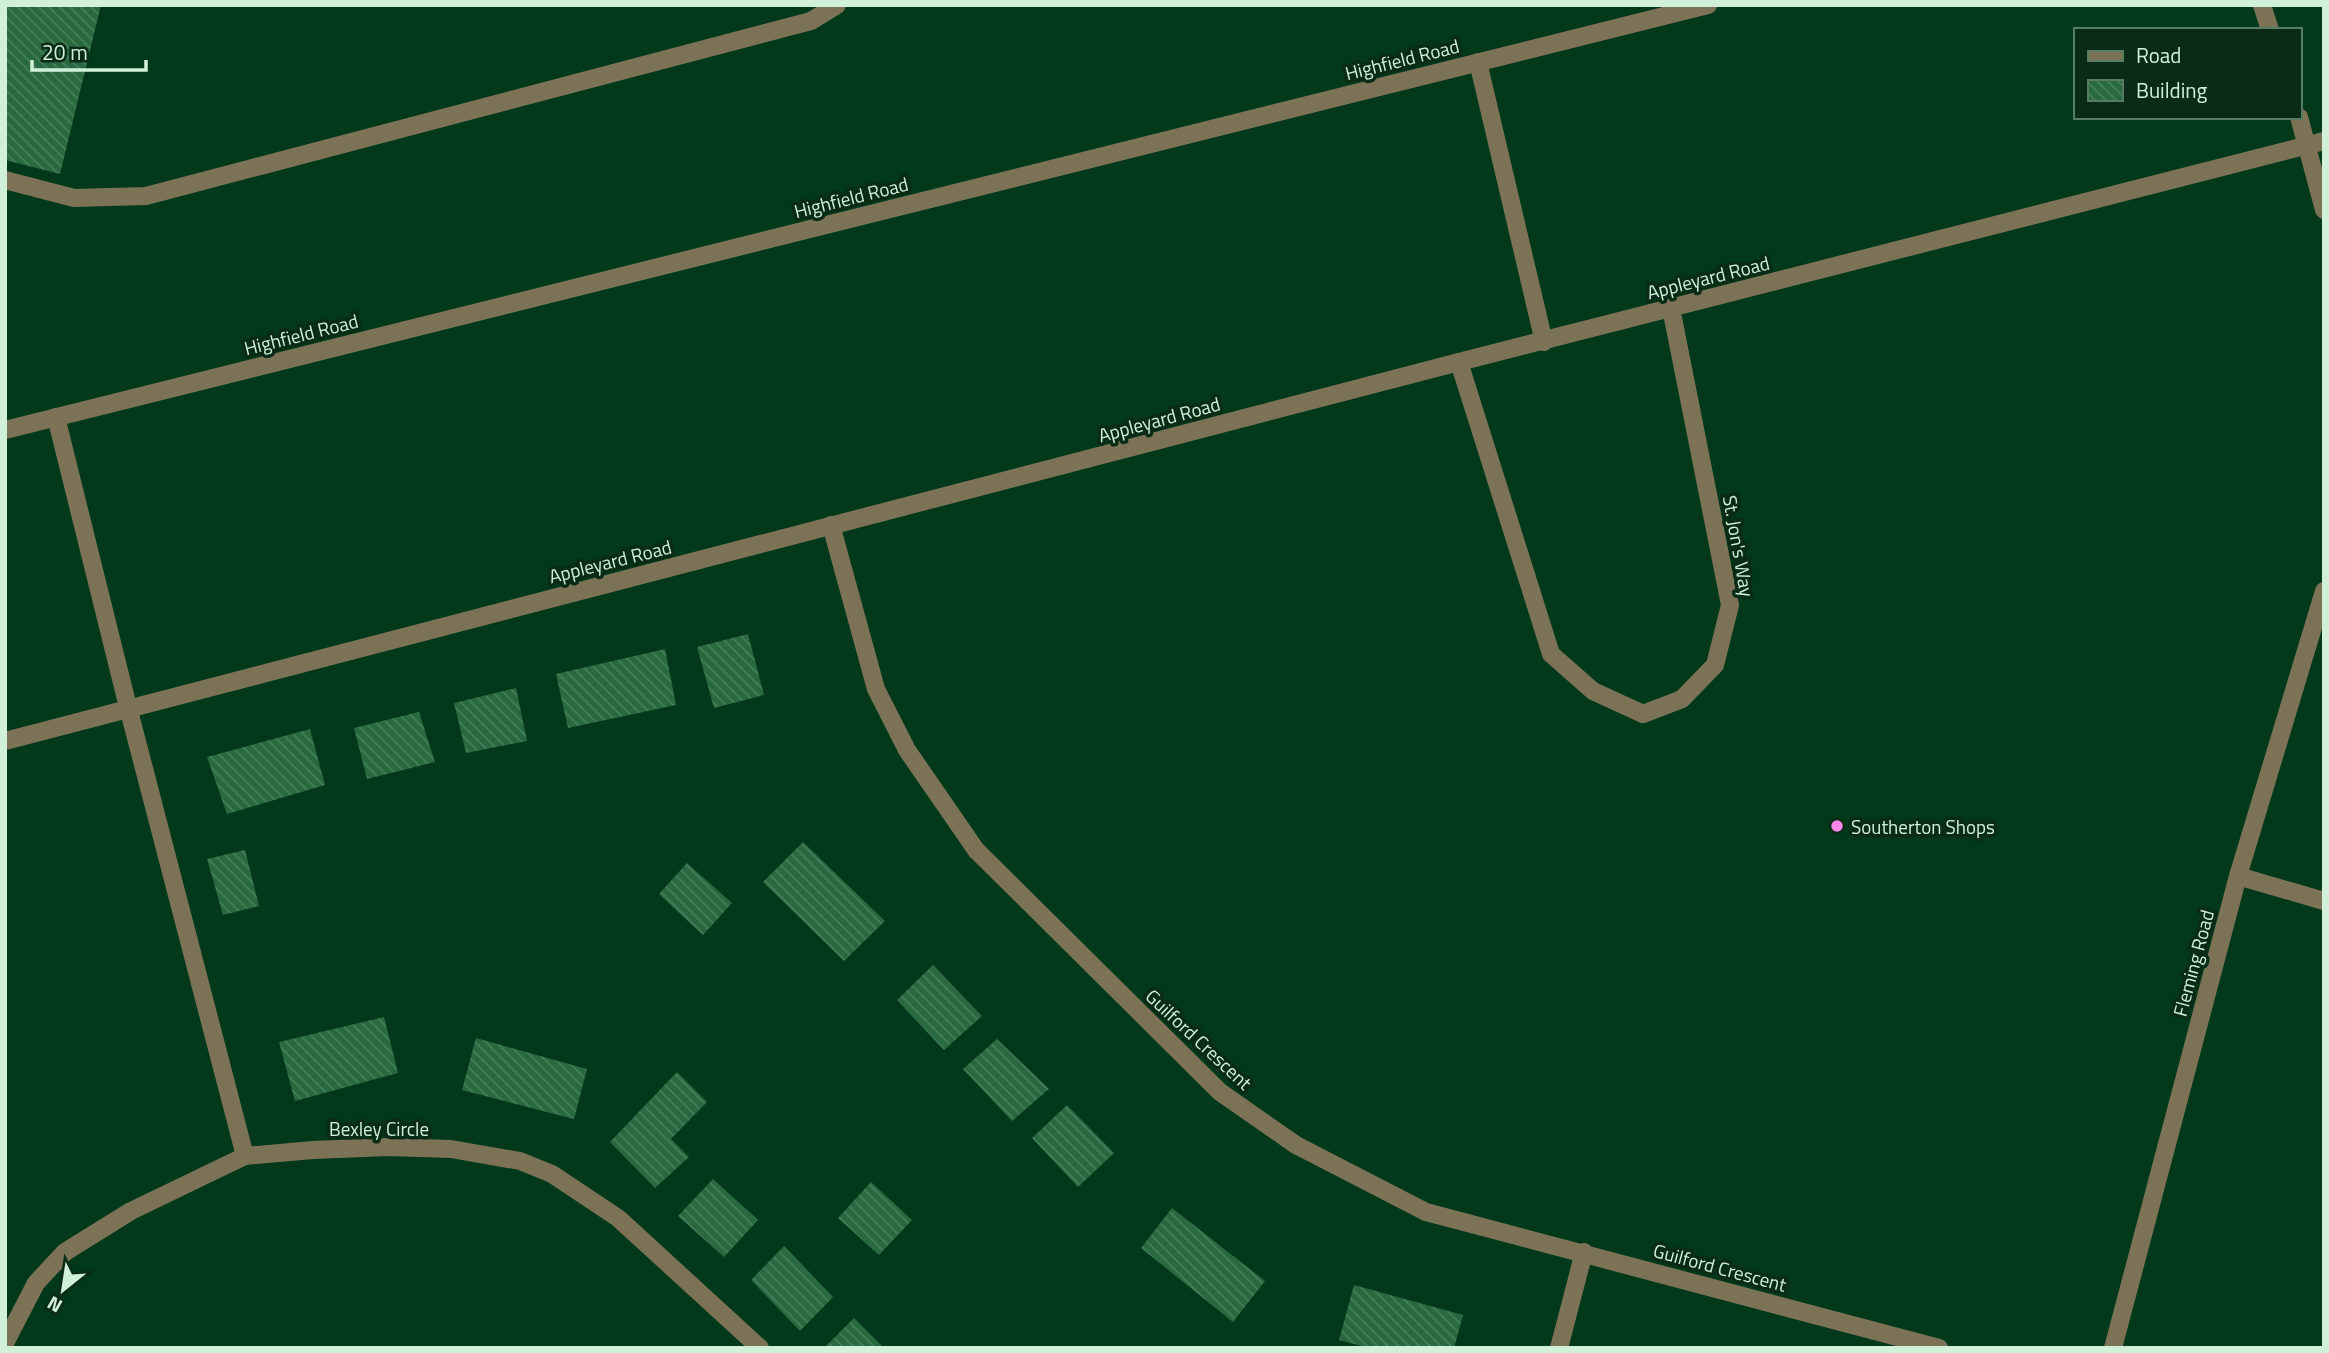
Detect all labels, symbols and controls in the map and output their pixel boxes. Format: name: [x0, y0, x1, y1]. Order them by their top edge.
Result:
scale bar: [32, 28, 145, 72]
legend: [2074, 28, 2301, 119]
street label: Highfield Road: [1342, 31, 1462, 87]
text: 20 m: [42, 36, 88, 68]
text: Road: [2136, 39, 2181, 71]
text: Building: [2136, 74, 2208, 106]
street label: Highfield Road: [791, 169, 911, 225]
street label: Appleyard Road: [1644, 248, 1772, 306]
street label: Highfield Road: [241, 306, 361, 362]
street label: Appleyard Road: [1095, 389, 1223, 449]
street label: St. Jon's Way: [1716, 493, 1762, 599]
street label: Appleyard Road: [546, 532, 674, 590]
place label: Southerton Shops: [1851, 812, 1995, 841]
marker: Southerton Shops: [1829, 818, 1845, 834]
street label: Fleming Road: [2165, 906, 2221, 1020]
street label: Guilford Crescent: [1139, 982, 1259, 1096]
street label: Bexley Circle: [329, 1114, 429, 1143]
street label: Guilford Crescent: [1650, 1235, 1790, 1299]
north arrow: [28, 1255, 98, 1325]
text: N: [41, 1289, 67, 1321]

